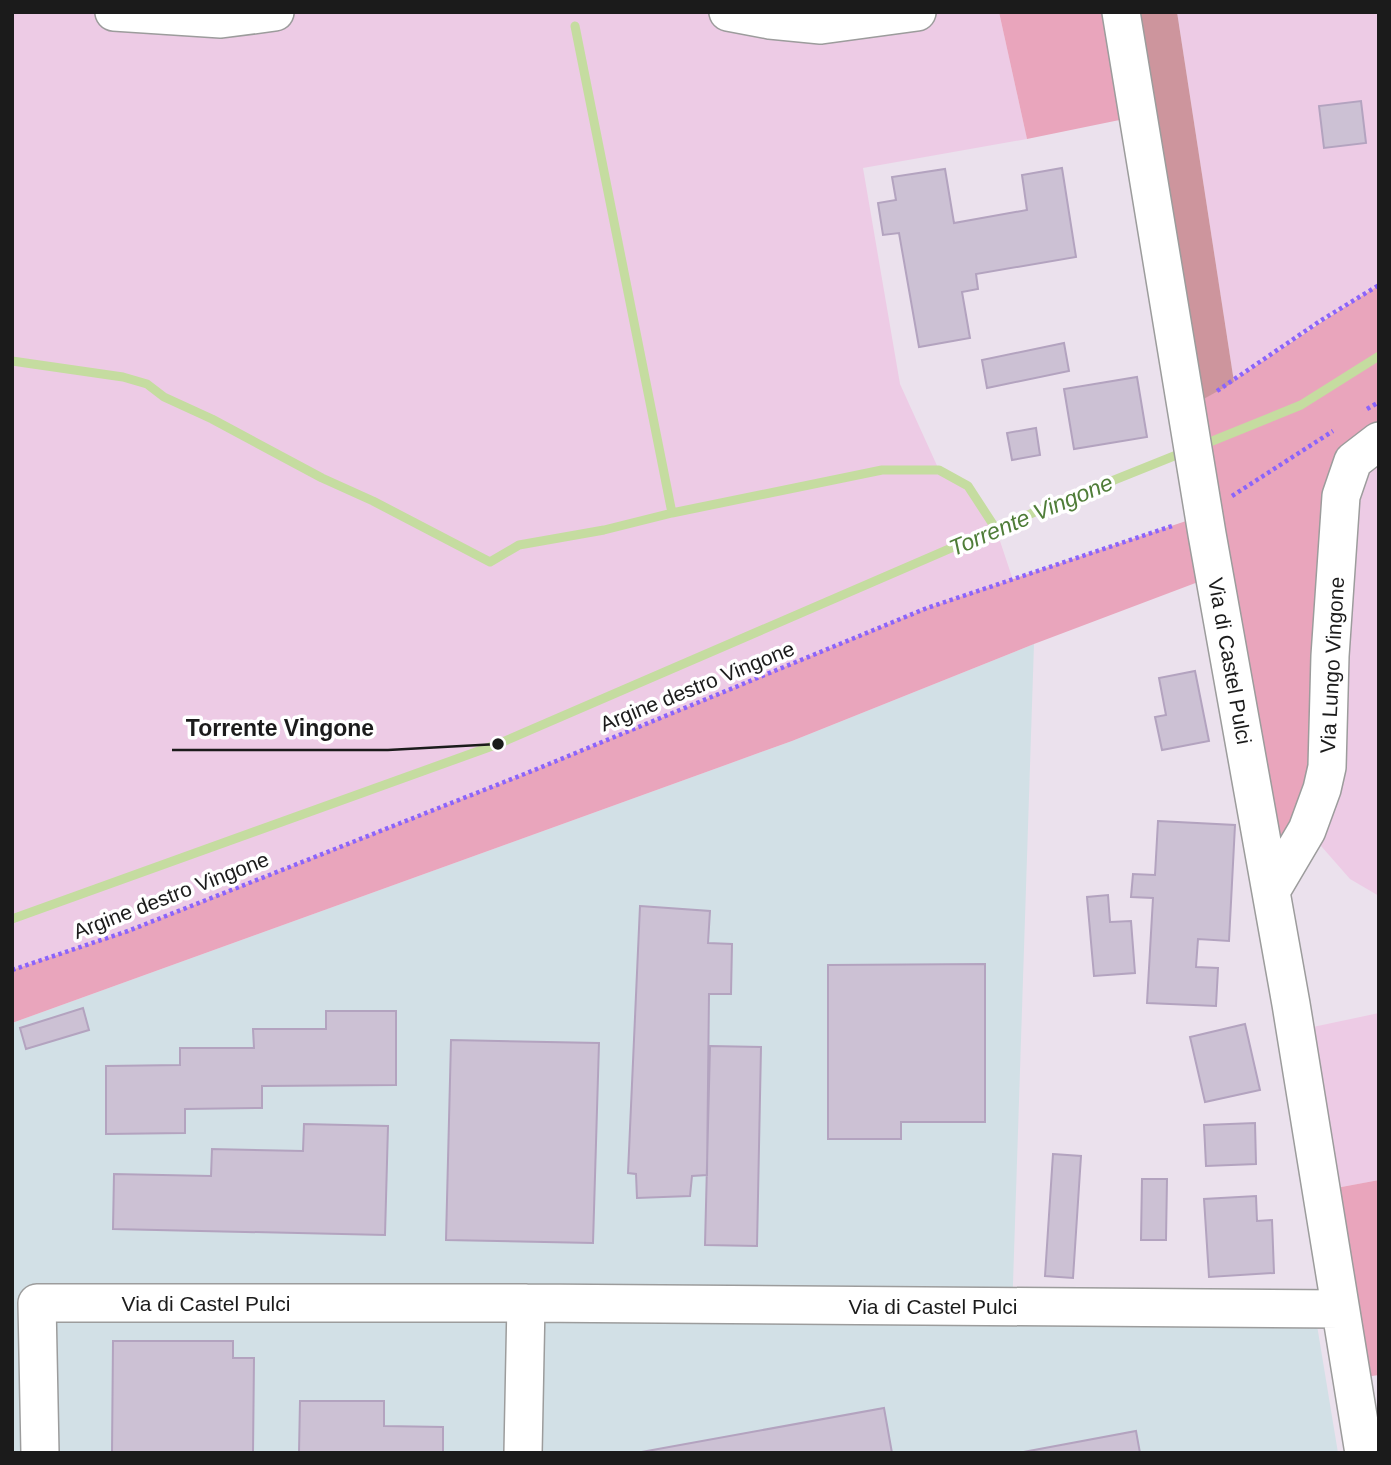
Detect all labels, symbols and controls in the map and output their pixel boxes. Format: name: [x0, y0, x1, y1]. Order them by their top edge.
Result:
water label: Torrente Vingone: [945, 469, 1117, 561]
street label: Via di Castel Pulci: [1204, 576, 1256, 746]
street label: Via Lungo Vingone: [1316, 576, 1348, 754]
street label: Argine destro Vingone: [597, 636, 797, 736]
callout: Torrente Vingone: [172, 706, 388, 750]
text: Torrente Vingone: [186, 715, 374, 741]
street label: Argine destro Vingone: [70, 847, 272, 943]
street label: Via di Castel Pulci: [122, 1292, 290, 1315]
street label: Via di Castel Pulci: [849, 1295, 1017, 1318]

